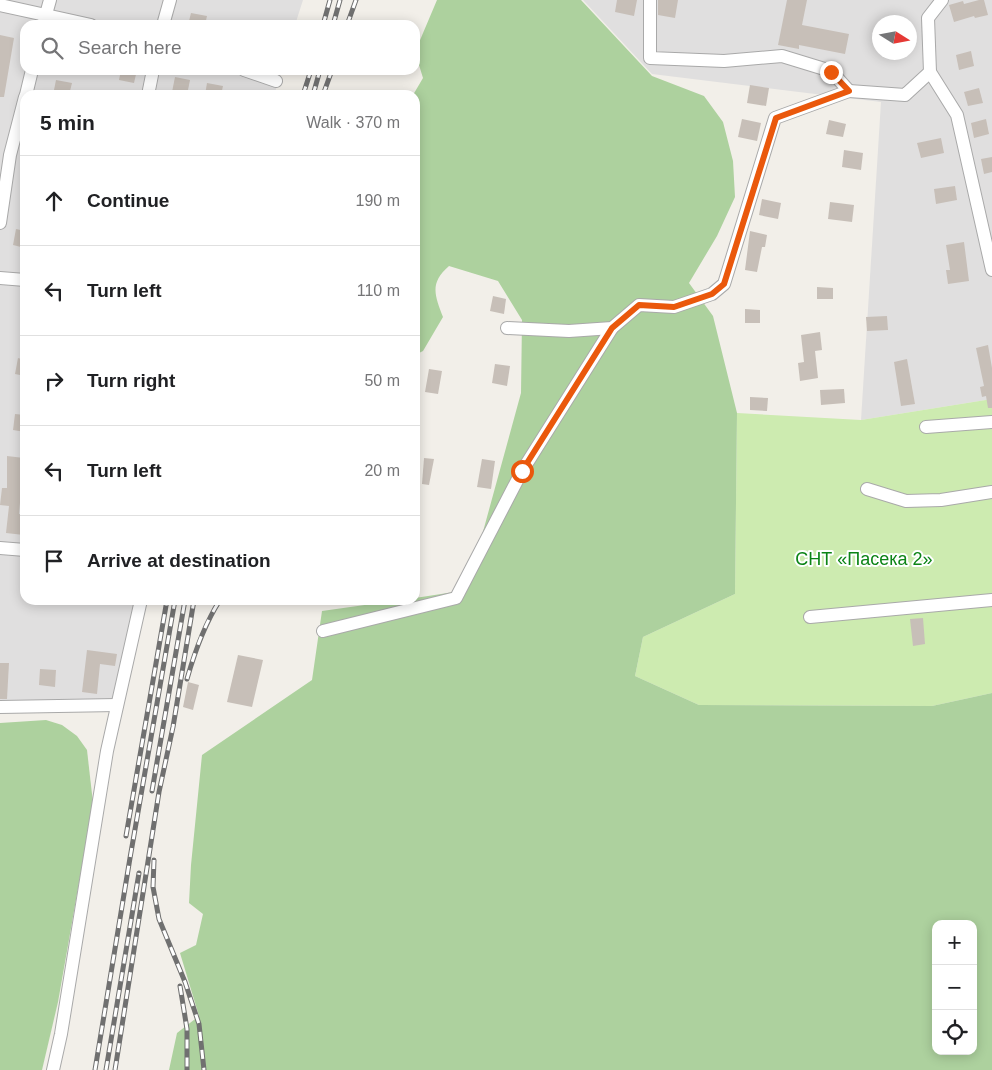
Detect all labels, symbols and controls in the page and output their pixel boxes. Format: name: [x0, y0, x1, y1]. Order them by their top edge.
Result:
north arrow: [872, 15, 917, 60]
search box: [20, 20, 420, 75]
icon: search: [38, 34, 66, 62]
text: Search here: [78, 37, 182, 58]
route end: [820, 61, 843, 84]
text: 5 min: [40, 111, 95, 134]
text: Walk · 370 m: [306, 114, 400, 131]
icon: ahead: [40, 187, 68, 215]
text: Continue: [87, 190, 169, 211]
text: 190 m: [356, 192, 400, 209]
icon: left: [40, 277, 68, 305]
text: Turn left: [87, 280, 162, 301]
text: 110 m: [357, 282, 400, 299]
icon: right: [40, 367, 68, 395]
text: Turn right: [87, 370, 175, 391]
text: 50 m: [364, 372, 400, 389]
icon: left: [40, 457, 68, 485]
text: Turn left: [87, 460, 162, 481]
route start: [511, 460, 534, 483]
text: 20 m: [364, 462, 400, 479]
icon: arrive: [40, 547, 68, 575]
park label: СНТ «Пасека 2»: [795, 549, 933, 569]
text: Arrive at destination: [87, 550, 271, 571]
map controls: [932, 920, 977, 1055]
button: +: [932, 920, 977, 965]
button: −: [932, 965, 977, 1010]
button: locate: [932, 1010, 977, 1055]

